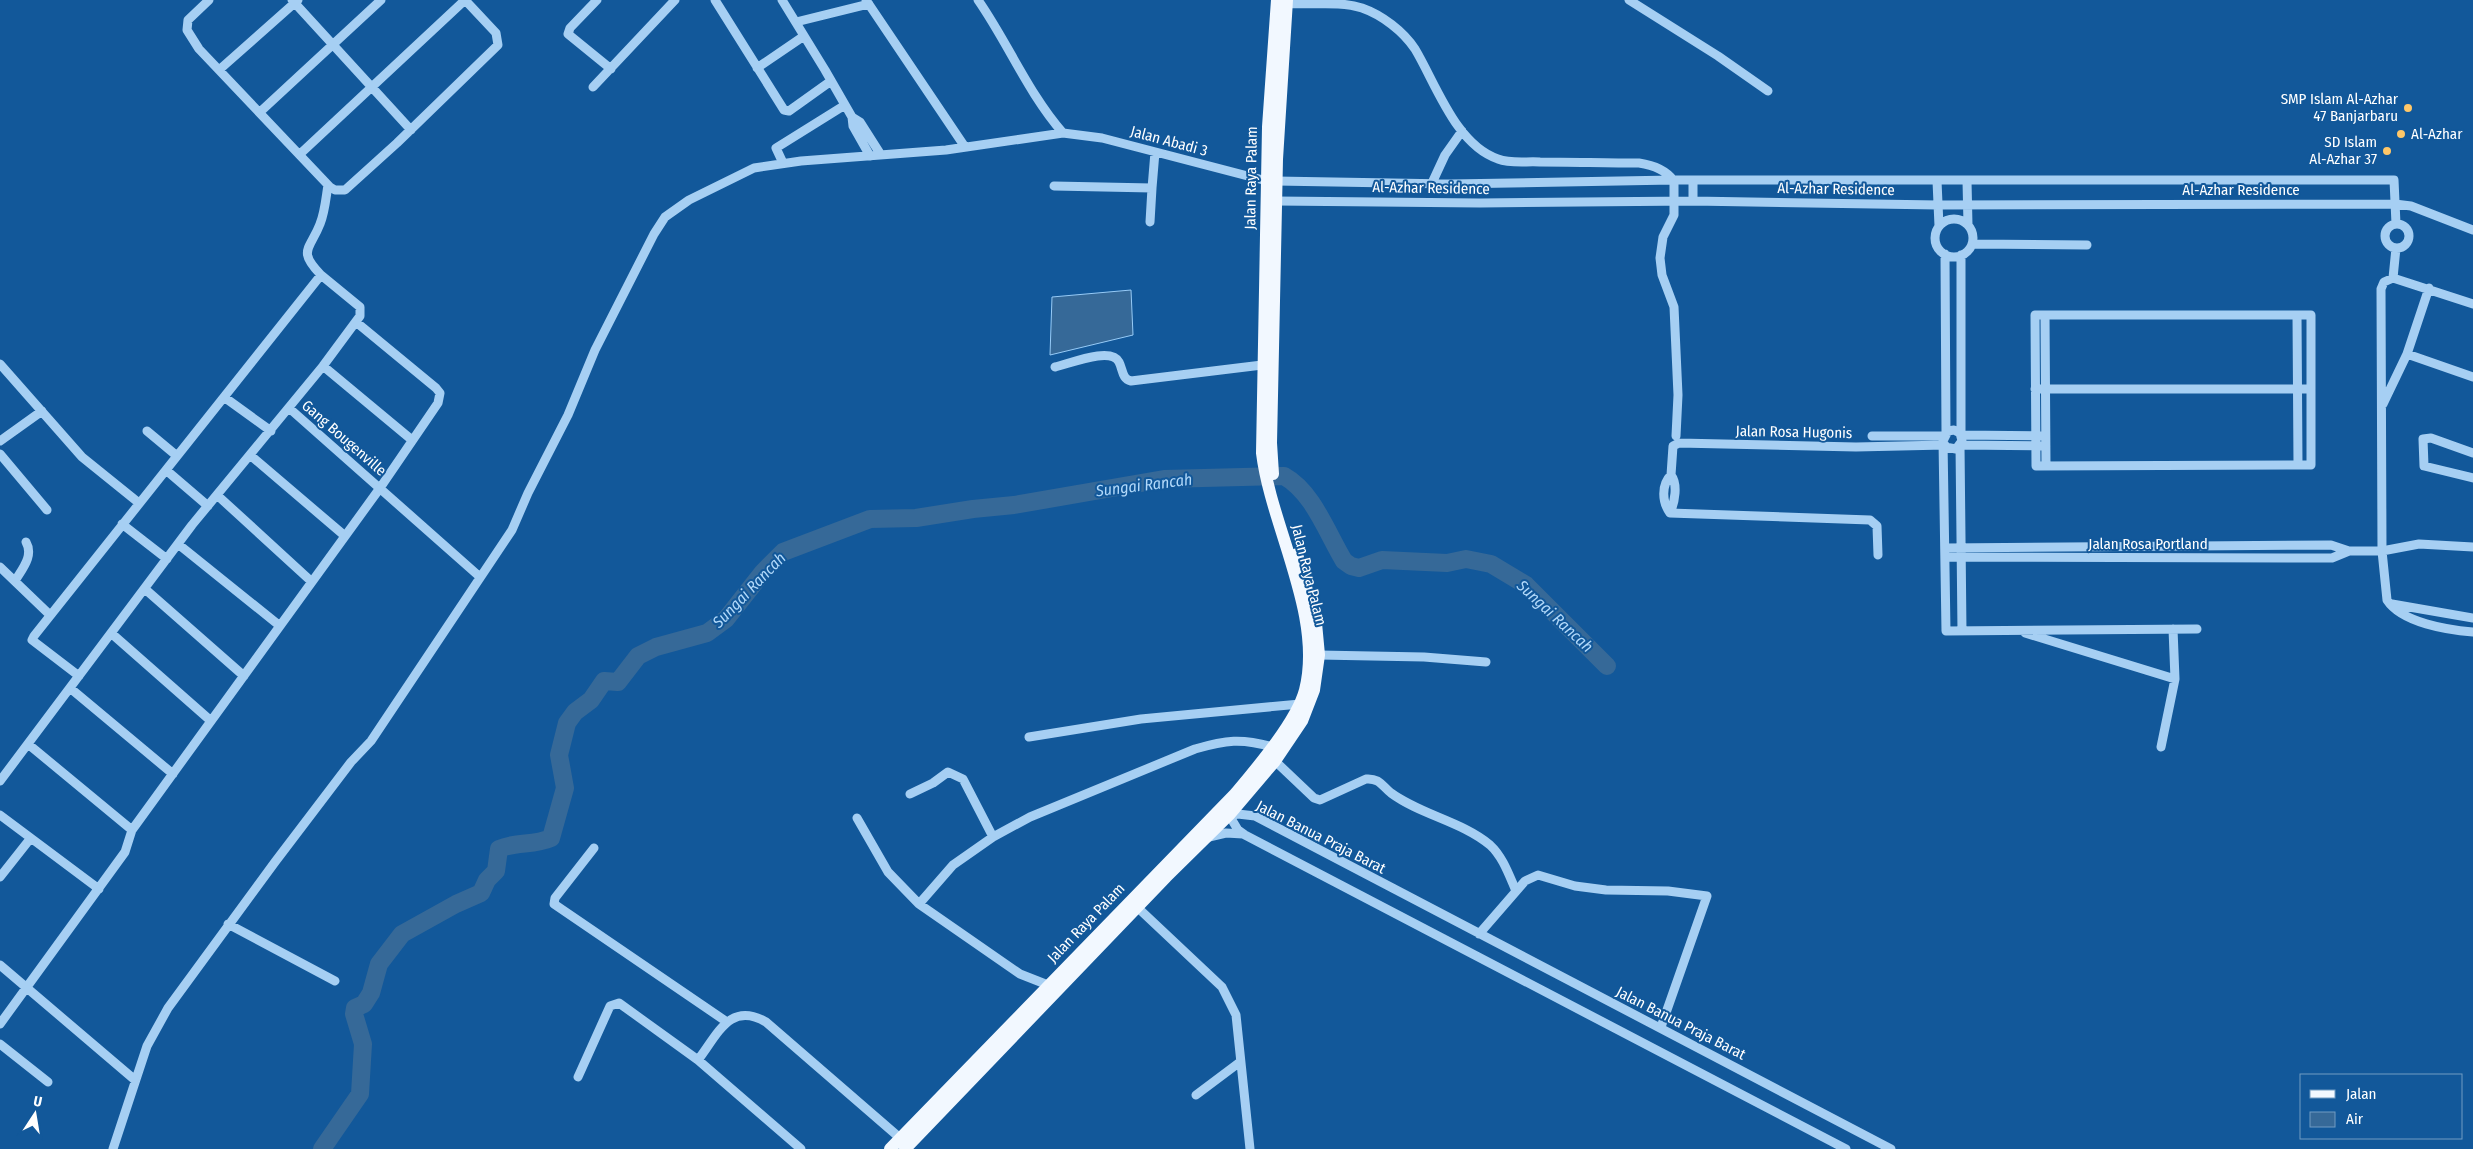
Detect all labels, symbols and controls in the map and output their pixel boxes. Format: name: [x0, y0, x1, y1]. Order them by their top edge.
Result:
place label: SMP Islam Al-Azhar 47 Banjarbaru: [2281, 90, 2399, 125]
marker: SMP Islam Al-Azhar 47 Banjarbaru: [2402, 102, 2414, 114]
street label: Jalan Abadi 3: [1128, 122, 1210, 160]
place label: Al-Azhar: [2411, 125, 2463, 143]
street label: Jalan Raya Palam: [1241, 126, 1261, 230]
marker: Al-Azhar: [2395, 128, 2407, 140]
place label: SD Islam Al-Azhar 37: [2309, 133, 2377, 168]
marker: SD Islam Al-Azhar 37: [2381, 145, 2393, 157]
street label: Al-Azhar Residence: [1372, 178, 1490, 198]
street label: Al-Azhar Residence: [1777, 179, 1895, 199]
street label: Al-Azhar Residence: [2182, 181, 2300, 199]
street label: Gang Bougenville: [298, 396, 390, 480]
street label: Jalan Rosa Hugonis: [1736, 422, 1852, 442]
water label: Sungai Rancah: [1094, 470, 1193, 500]
street label: Jalan Raya Palam: [1288, 523, 1330, 627]
street label: Jalan Rosa Portland: [2088, 535, 2208, 553]
water label: Sungai Rancah: [708, 548, 790, 632]
water label: Sungai Rancah: [1512, 575, 1597, 656]
street label: Jalan Banua Praja Barat: [1253, 797, 1389, 877]
street label: Jalan Raya Palam: [1044, 880, 1128, 966]
street label: Jalan Banua Praja Barat: [1613, 983, 1749, 1063]
legend: [2300, 1074, 2463, 1139]
text: Jalan: [2346, 1085, 2376, 1103]
north arrow: [10, 1089, 60, 1139]
text: U: [32, 1093, 43, 1111]
text: Air: [2346, 1110, 2364, 1128]

